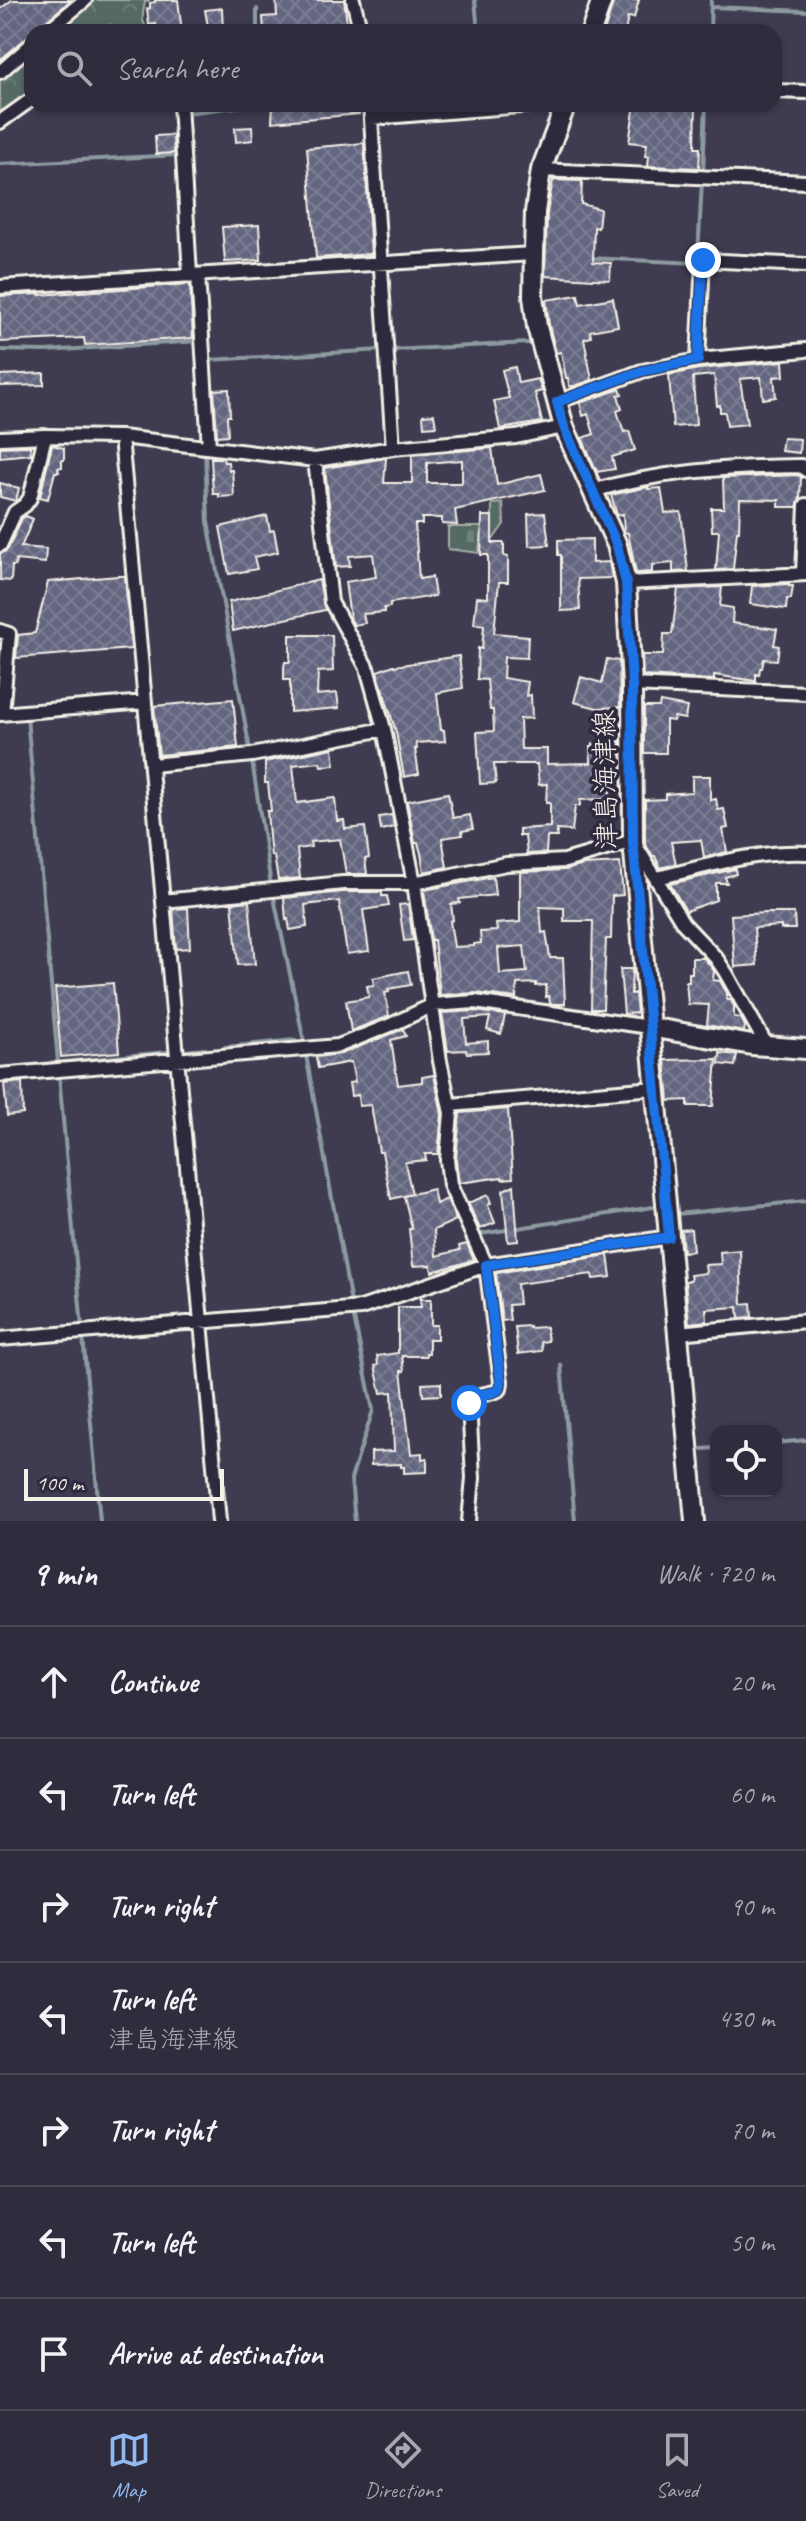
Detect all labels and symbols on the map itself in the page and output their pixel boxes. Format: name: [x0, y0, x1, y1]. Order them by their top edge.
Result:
route end: [685, 242, 721, 278]
street label: 津島海津線: [586, 710, 624, 850]
route start: [451, 1385, 487, 1421]
scale bar: [24, 1465, 224, 1501]

